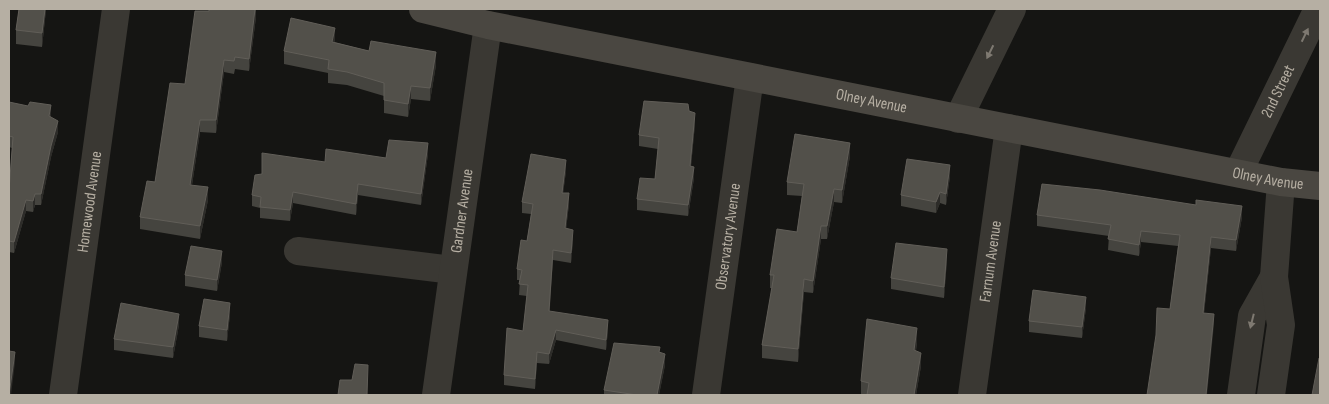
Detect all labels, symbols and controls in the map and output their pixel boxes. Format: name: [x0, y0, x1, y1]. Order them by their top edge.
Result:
one-way arrow: [1301, 28, 1309, 42]
one-way arrow: [986, 45, 995, 60]
street label: 2nd Street: [1257, 62, 1299, 121]
street label: Olney Avenue: [834, 85, 909, 117]
street label: Homewood Avenue: [73, 150, 106, 254]
street label: Olney Avenue: [1231, 163, 1305, 194]
street label: Gardner Avenue: [447, 168, 477, 254]
street label: Observatory Avenue: [711, 182, 745, 291]
street label: Farnum Avenue: [975, 219, 1006, 303]
one-way arrow: [1248, 313, 1256, 328]

